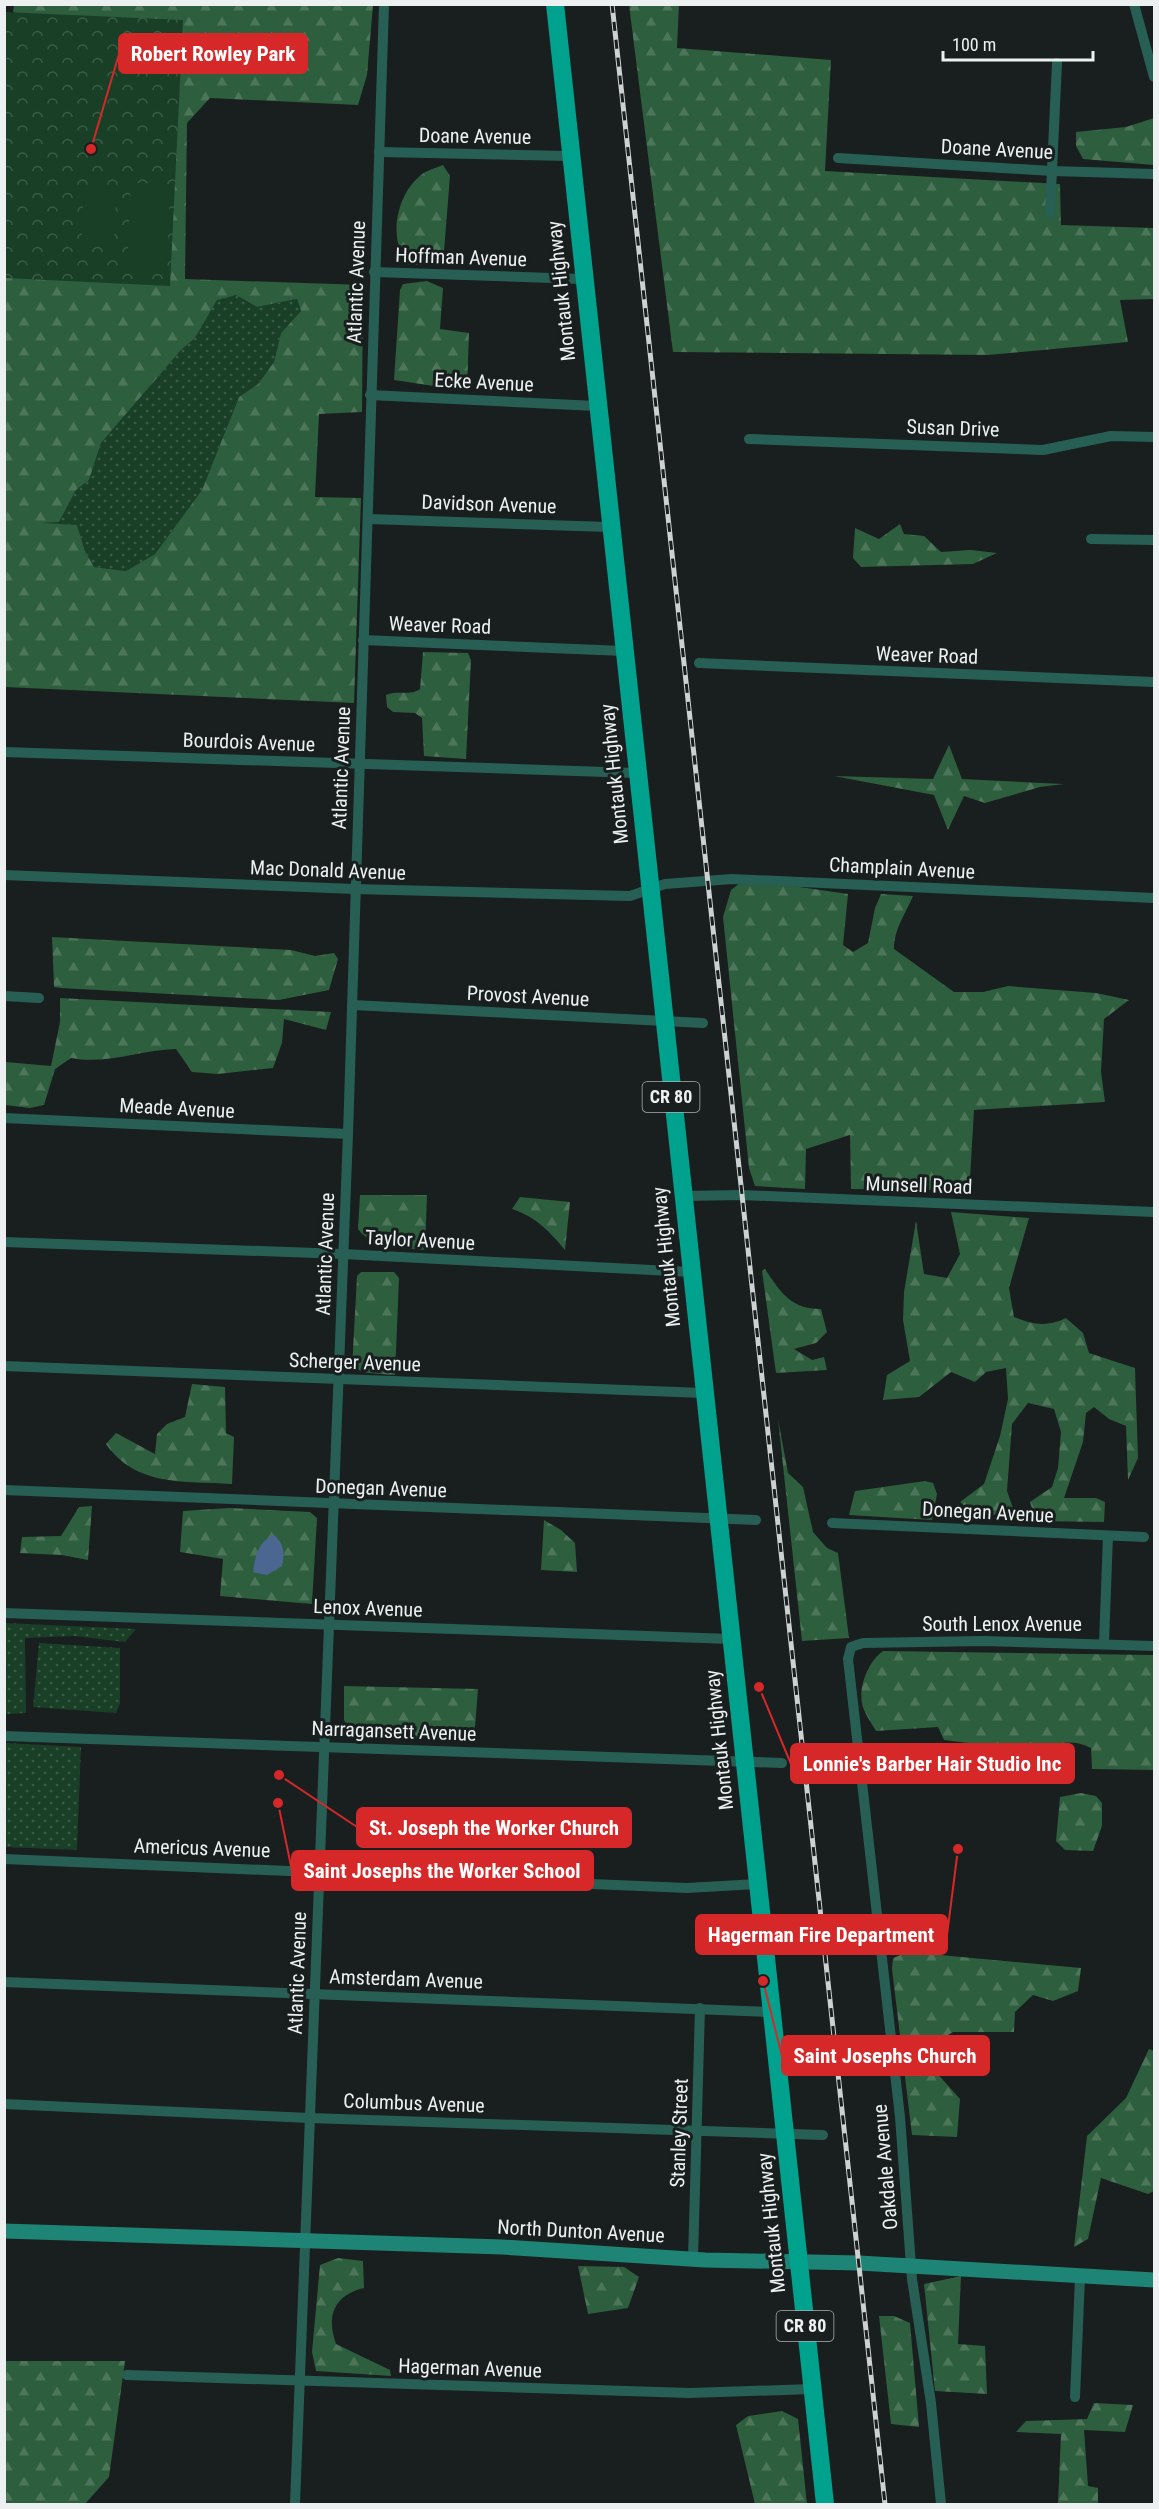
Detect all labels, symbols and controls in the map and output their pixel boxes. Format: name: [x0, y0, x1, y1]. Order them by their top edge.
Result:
scale bar: [943, 24, 1093, 62]
callout: Robert Rowley Park: [119, 34, 307, 73]
text: 100 m: [952, 34, 996, 55]
text: Robert Rowley Park: [131, 42, 296, 66]
street label: Doane Avenue: [419, 123, 531, 149]
street label: Doane Avenue: [940, 134, 1054, 164]
street label: Atlantic Avenue: [342, 220, 370, 344]
street label: Montauk Highway: [542, 220, 580, 362]
street label: Hoffman Avenue: [395, 243, 527, 271]
street label: Ecke Avenue: [434, 367, 534, 397]
street label: Susan Drive: [906, 414, 1000, 442]
street label: Davidson Avenue: [421, 490, 557, 518]
street label: Weaver Road: [388, 611, 492, 639]
street label: Weaver Road: [875, 641, 979, 669]
street label: Montauk Highway: [595, 703, 633, 845]
street label: Atlantic Avenue: [327, 706, 355, 830]
street label: Bourdois Avenue: [182, 728, 316, 756]
street label: Champlain Avenue: [828, 852, 976, 884]
street label: Mac Donald Avenue: [250, 855, 406, 885]
street label: Provost Avenue: [466, 981, 590, 1011]
road number: CR 80: [642, 1082, 700, 1112]
street label: Meade Avenue: [119, 1093, 235, 1123]
street label: Munsell Road: [865, 1171, 973, 1199]
street label: Montauk Highway: [647, 1186, 685, 1328]
street label: Atlantic Avenue: [311, 1192, 339, 1316]
street label: Taylor Avenue: [364, 1225, 476, 1255]
street label: Scherger Avenue: [289, 1348, 421, 1376]
street label: Donegan Avenue: [315, 1474, 447, 1502]
street label: Donegan Avenue: [922, 1497, 1054, 1527]
street label: Lenox Avenue: [313, 1594, 423, 1622]
street label: South Lenox Avenue: [922, 1612, 1082, 1636]
street label: Montauk Highway: [700, 1669, 738, 1811]
street label: Narragansett Avenue: [311, 1716, 477, 1746]
callout: Lonnie's Barber Hair Studio Inc: [791, 1744, 1074, 1783]
text: Lonnie's Barber Hair Studio Inc: [803, 1752, 1062, 1776]
callout: St. Joseph the Worker Church: [357, 1808, 631, 1847]
text: St. Joseph the Worker Church: [369, 1816, 619, 1840]
street label: Americus Avenue: [133, 1834, 271, 1862]
callout: Saint Josephs the Worker School: [292, 1851, 593, 1890]
text: Saint Josephs the Worker School: [303, 1859, 581, 1883]
street label: Atlantic Avenue: [283, 1911, 311, 2035]
callout: Hagerman Fire Department: [696, 1915, 947, 1954]
text: Hagerman Fire Department: [708, 1923, 934, 1947]
street label: Amsterdam Avenue: [329, 1964, 483, 1994]
callout: Saint Josephs Church: [782, 2036, 989, 2075]
text: Saint Josephs Church: [794, 2044, 976, 2068]
street label: Stanley Street: [665, 2078, 693, 2188]
street label: Columbus Avenue: [343, 2089, 485, 2117]
street label: Oakdale Avenue: [868, 2103, 902, 2231]
street label: Montauk Highway: [752, 2152, 790, 2294]
street label: North Dunton Avenue: [497, 2215, 665, 2247]
road number: CR 80: [776, 2311, 834, 2341]
street label: Hagerman Avenue: [398, 2353, 542, 2383]

